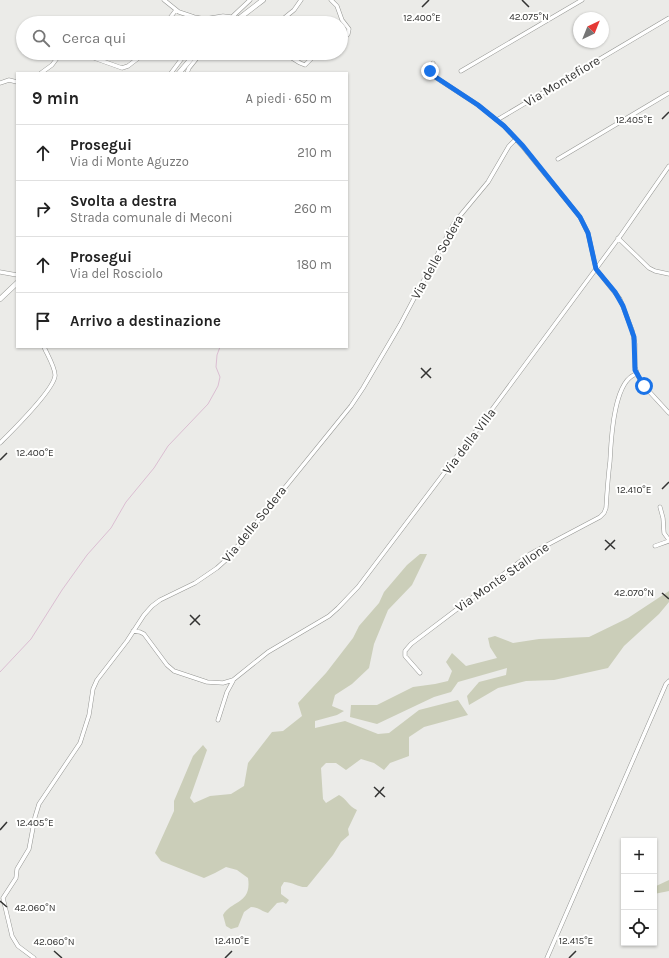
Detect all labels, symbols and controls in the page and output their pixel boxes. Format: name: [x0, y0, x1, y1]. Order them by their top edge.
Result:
text: 42.075°N: [509, 11, 549, 23]
text: 12.400°E: [403, 12, 441, 24]
north arrow: [573, 12, 609, 48]
search box: [16, 16, 348, 60]
icon: search: [30, 27, 52, 49]
text: Cerca qui: [62, 29, 126, 47]
street label: Via Montefiore: [521, 52, 603, 110]
route end: [421, 62, 439, 80]
text: 9 min: [32, 88, 79, 108]
text: A piedi · 650 m: [245, 91, 332, 106]
text: 12.405°E: [615, 114, 653, 126]
text: Prosegui: [70, 136, 132, 154]
icon: ahead: [32, 142, 54, 164]
text: 210 m: [297, 145, 332, 160]
text: Via di Monte Aguzzo: [70, 154, 189, 169]
text: Svolta a destra: [70, 192, 177, 210]
icon: right: [32, 198, 54, 220]
text: 260 m: [294, 201, 332, 216]
text: Strada comunale di Meconi: [70, 210, 233, 225]
street label: Via delle Sodera: [408, 212, 466, 302]
text: Prosegui: [70, 248, 132, 266]
icon: ahead: [32, 254, 54, 276]
text: 180 m: [297, 257, 332, 272]
text: Via del Rosciolo: [70, 266, 163, 281]
icon: arrive: [32, 310, 54, 332]
text: Arrivo a destinazione: [70, 312, 221, 330]
route start: [635, 377, 653, 395]
street label: Via della Villa: [439, 405, 499, 477]
text: 12.400°E: [16, 447, 54, 459]
street label: Via delle Sodera: [219, 483, 289, 565]
text: 12.410°E: [617, 484, 651, 496]
street label: Via Monte Stallone: [452, 539, 552, 615]
text: 42.070°N: [614, 587, 654, 599]
text: 12.405°E: [16, 817, 54, 829]
map controls: [621, 838, 657, 946]
button: +: [621, 838, 657, 874]
button: −: [621, 874, 657, 910]
text: 42.060°N: [14, 902, 56, 914]
button: locate: [621, 910, 657, 946]
text: 12.410°E: [215, 935, 249, 947]
text: 12.415°E: [559, 935, 593, 947]
text: 42.060°N: [33, 936, 75, 948]

